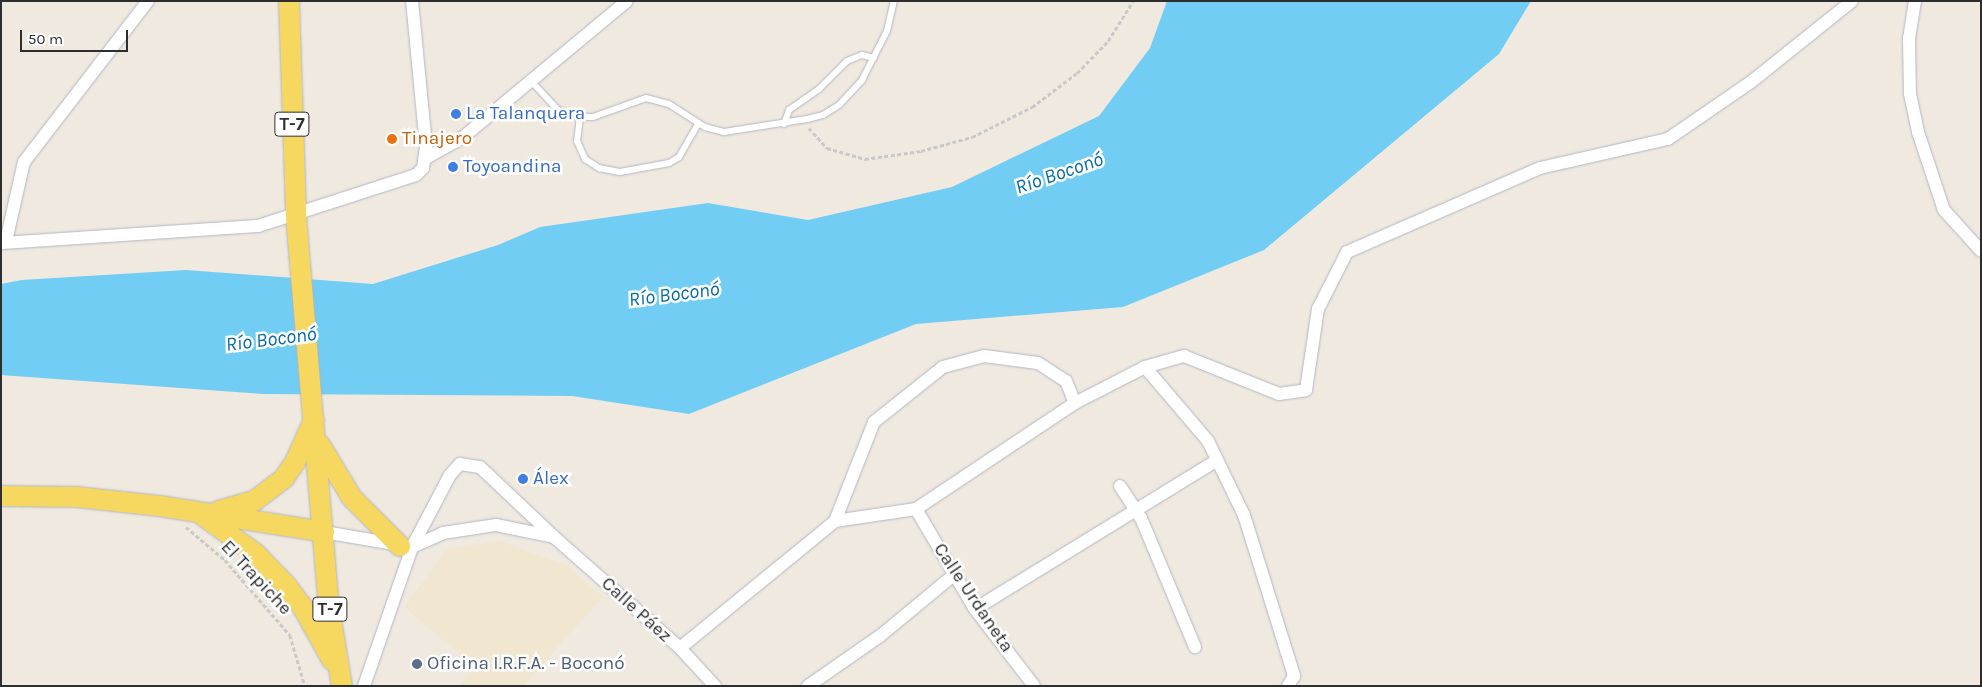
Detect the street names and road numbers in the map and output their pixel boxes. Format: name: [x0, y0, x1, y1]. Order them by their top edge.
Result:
road number: T-7: [273, 108, 311, 140]
street label: El Trapiche: [216, 536, 296, 620]
street label: Calle Urdaneta: [928, 539, 1018, 657]
street label: Calle Páez: [596, 573, 676, 647]
road number: T-7: [311, 594, 349, 624]

